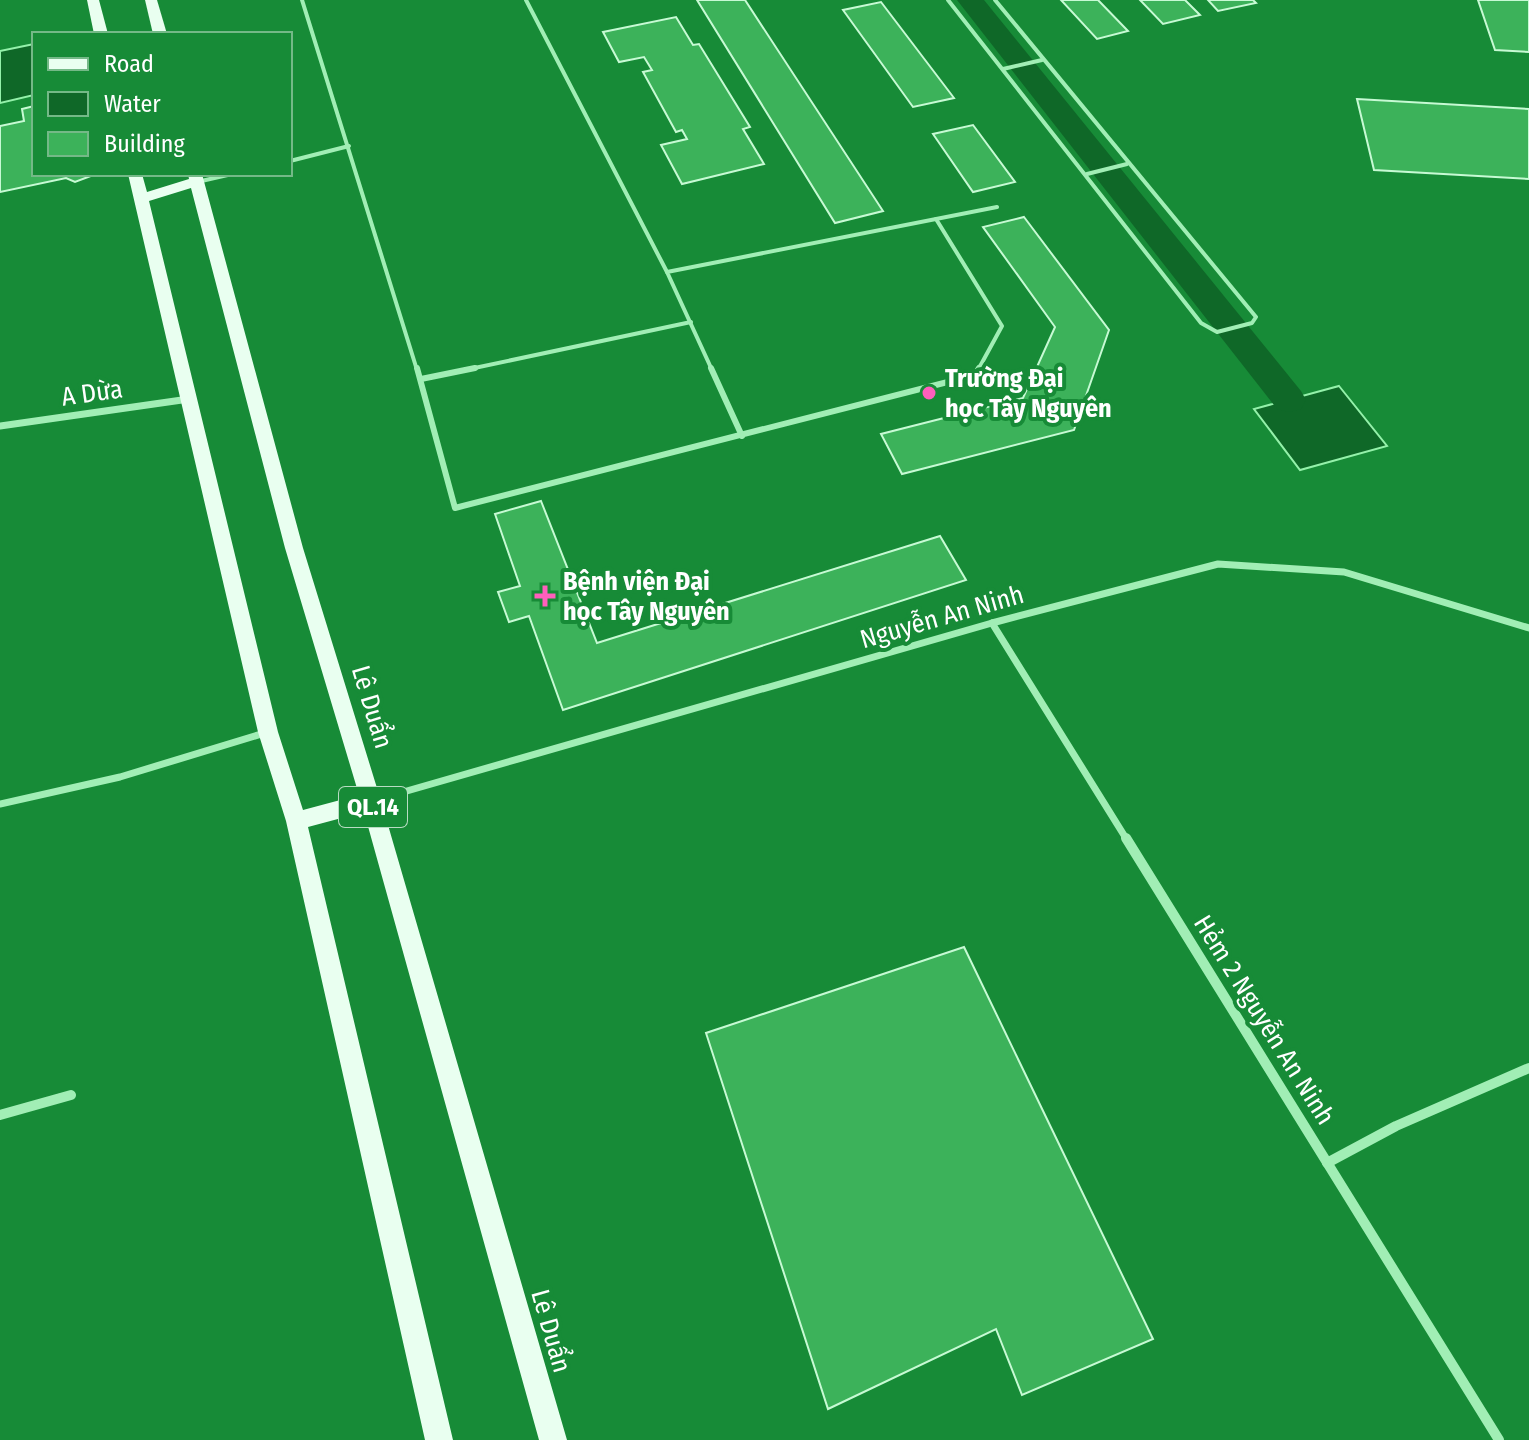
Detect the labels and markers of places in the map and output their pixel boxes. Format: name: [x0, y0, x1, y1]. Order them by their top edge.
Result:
place label: Trường Đại học Tây Nguyên: [945, 363, 1112, 424]
marker: Trường Đại học Tây Nguyên: [920, 384, 938, 402]
place label: Bệnh viện Đại học Tây Nguyên: [563, 566, 730, 627]
marker: Bệnh viện Đại học Tây Nguyên: [534, 585, 556, 607]

